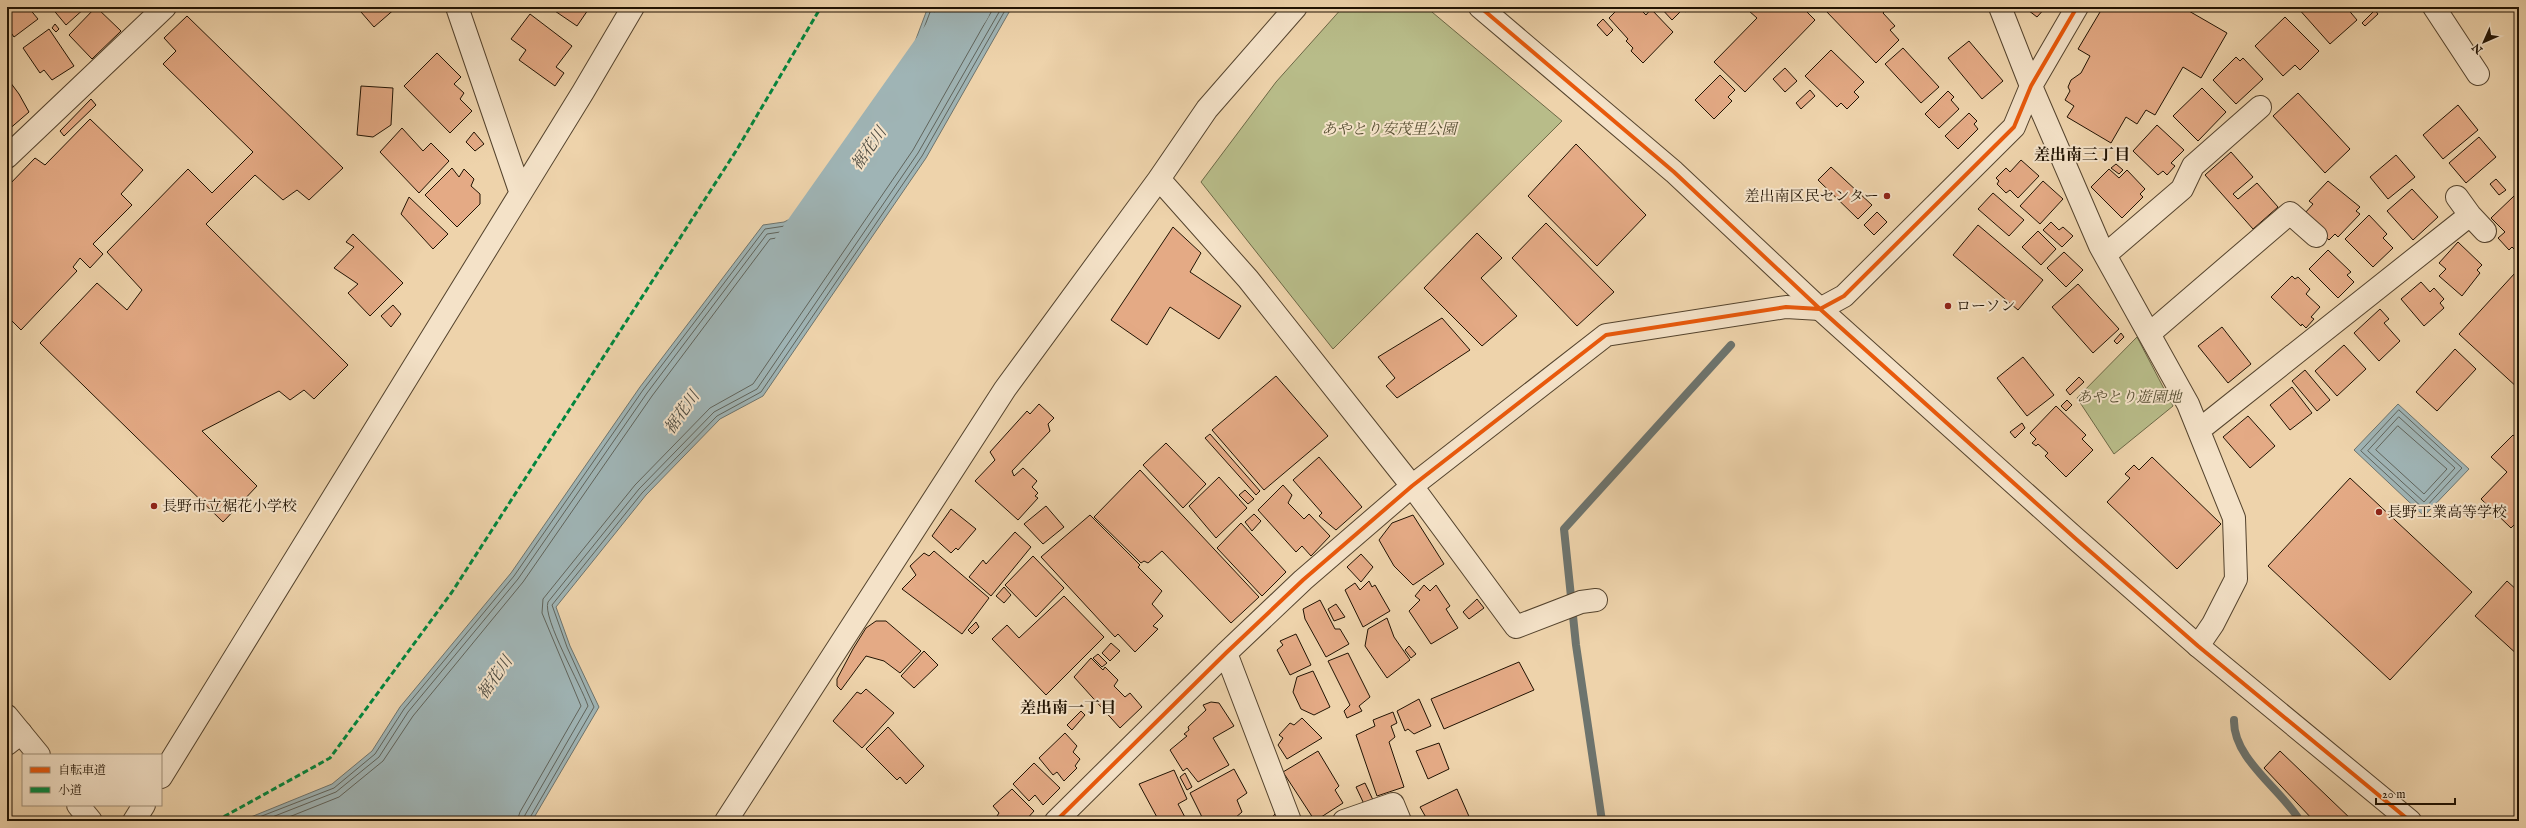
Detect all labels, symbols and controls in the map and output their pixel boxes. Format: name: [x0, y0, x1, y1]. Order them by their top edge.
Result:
north arrow: [2464, 22, 2504, 62]
text: N: [2469, 40, 2487, 57]
park label: あやとり安茂里公園: [1321, 120, 1459, 139]
water label: 裾花川: [848, 122, 893, 175]
district label: 差出南三丁目: [2034, 146, 2130, 166]
place label: 差出南区民センター: [1745, 187, 1879, 206]
marker: 差出南区民センター: [1882, 191, 1892, 201]
place label: ローソン: [1956, 297, 2015, 316]
marker: ローソン: [1943, 301, 1953, 311]
water label: 裾花川: [661, 386, 706, 439]
park label: あやとり遊園地: [2076, 388, 2183, 407]
place label: 長野市立裾花小学校: [162, 497, 297, 516]
marker: 長野市立裾花小学校: [149, 501, 159, 511]
place label: 長野工業高等学校: [2387, 503, 2507, 522]
marker: 長野工業高等学校: [2374, 507, 2384, 517]
water label: 裾花川: [474, 651, 519, 704]
district label: 差出南一丁目: [1020, 699, 1116, 719]
legend: [22, 754, 162, 806]
text: 自転車道: [58, 763, 106, 778]
scale bar: [2376, 780, 2455, 806]
text: 小道: [58, 783, 82, 798]
text: 20 m: [2382, 787, 2405, 802]

